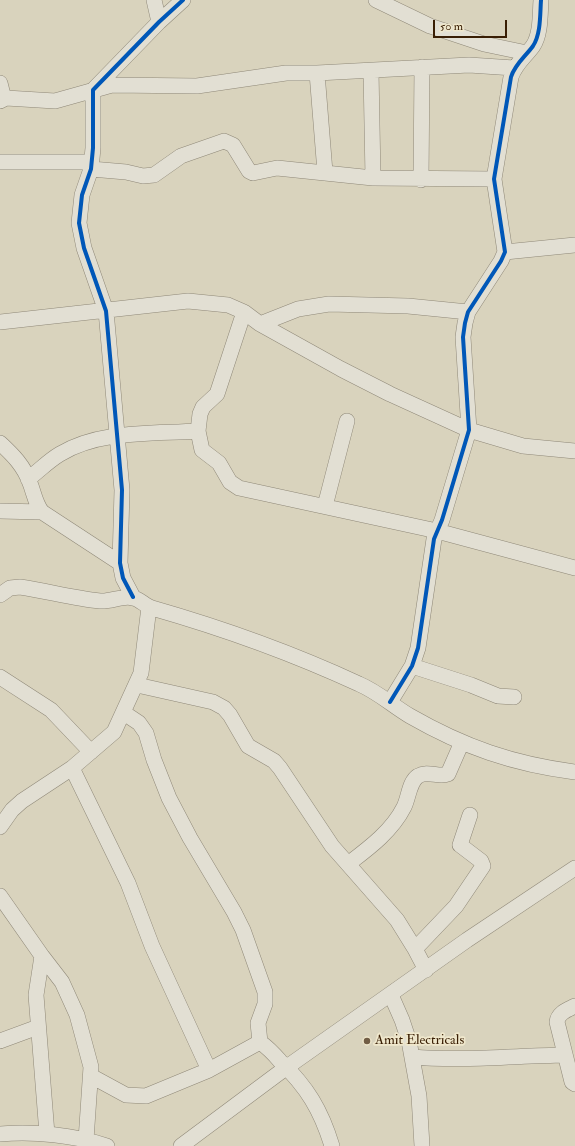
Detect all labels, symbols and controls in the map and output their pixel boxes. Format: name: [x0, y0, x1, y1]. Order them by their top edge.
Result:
scale bar: [435, 12, 509, 38]
text: 50 m: [440, 19, 463, 34]
place label: Amit Electricals: [375, 1033, 464, 1049]
marker: Amit Electricals: [362, 1036, 372, 1046]

